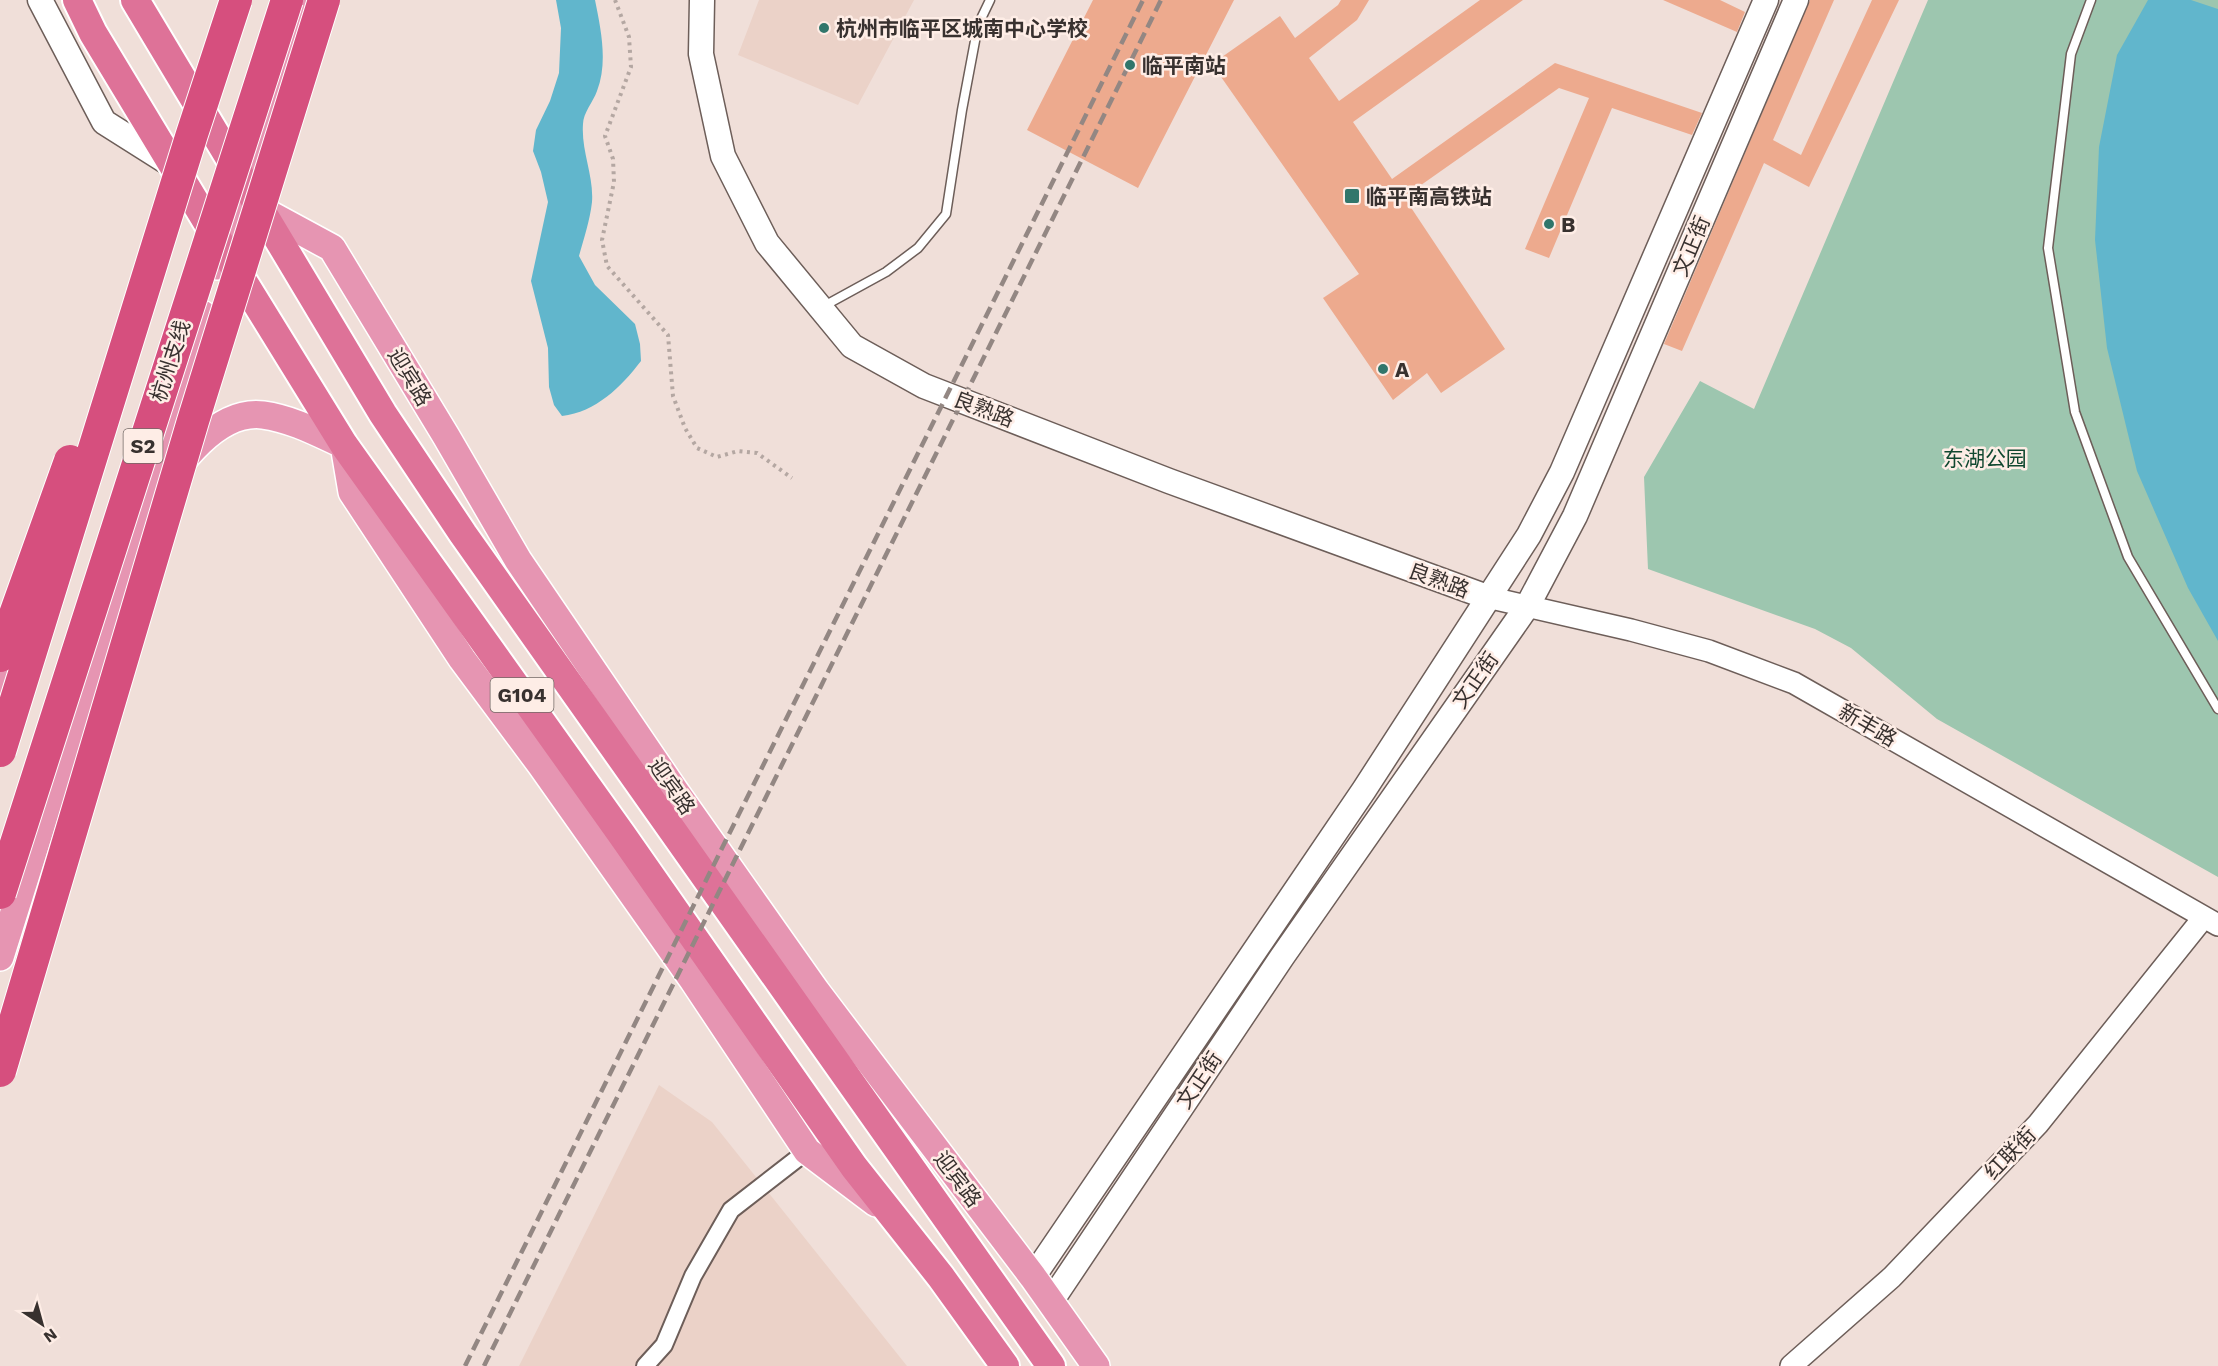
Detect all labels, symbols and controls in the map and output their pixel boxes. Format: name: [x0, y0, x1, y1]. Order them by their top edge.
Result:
place label: 杭州市临平区城南中心学校: [836, 16, 1088, 41]
marker: 杭州市临平区城南中心学校: [817, 21, 831, 35]
place label: 临平南站: [1142, 53, 1226, 78]
marker: 临平南站: [1123, 58, 1137, 72]
place label: 临平南高铁站: [1366, 184, 1492, 209]
marker: 临平南高铁站: [1343, 187, 1361, 205]
place label: B: [1561, 212, 1575, 237]
street label: 文正街: [1667, 212, 1715, 280]
marker: B: [1542, 217, 1556, 231]
street label: 杭州支线: [145, 317, 195, 405]
street label: 迎宾路: [383, 344, 437, 410]
place label: A: [1395, 357, 1410, 382]
marker: A: [1376, 362, 1390, 376]
street label: 良熟路: [950, 386, 1018, 432]
road number: S2: [124, 429, 162, 463]
park label: 东湖公园: [1943, 446, 2027, 471]
street label: 良熟路: [1405, 557, 1473, 603]
street label: 文正街: [1447, 647, 1503, 713]
road number: G104: [490, 678, 554, 712]
street label: 新丰路: [1834, 698, 1902, 752]
street label: 迎宾路: [644, 753, 700, 819]
street label: 文正街: [1171, 1047, 1227, 1113]
street label: 红联街: [1979, 1122, 2041, 1184]
street label: 迎宾路: [929, 1146, 987, 1212]
north arrow: [12, 1294, 72, 1354]
text: N: [40, 1325, 61, 1347]

